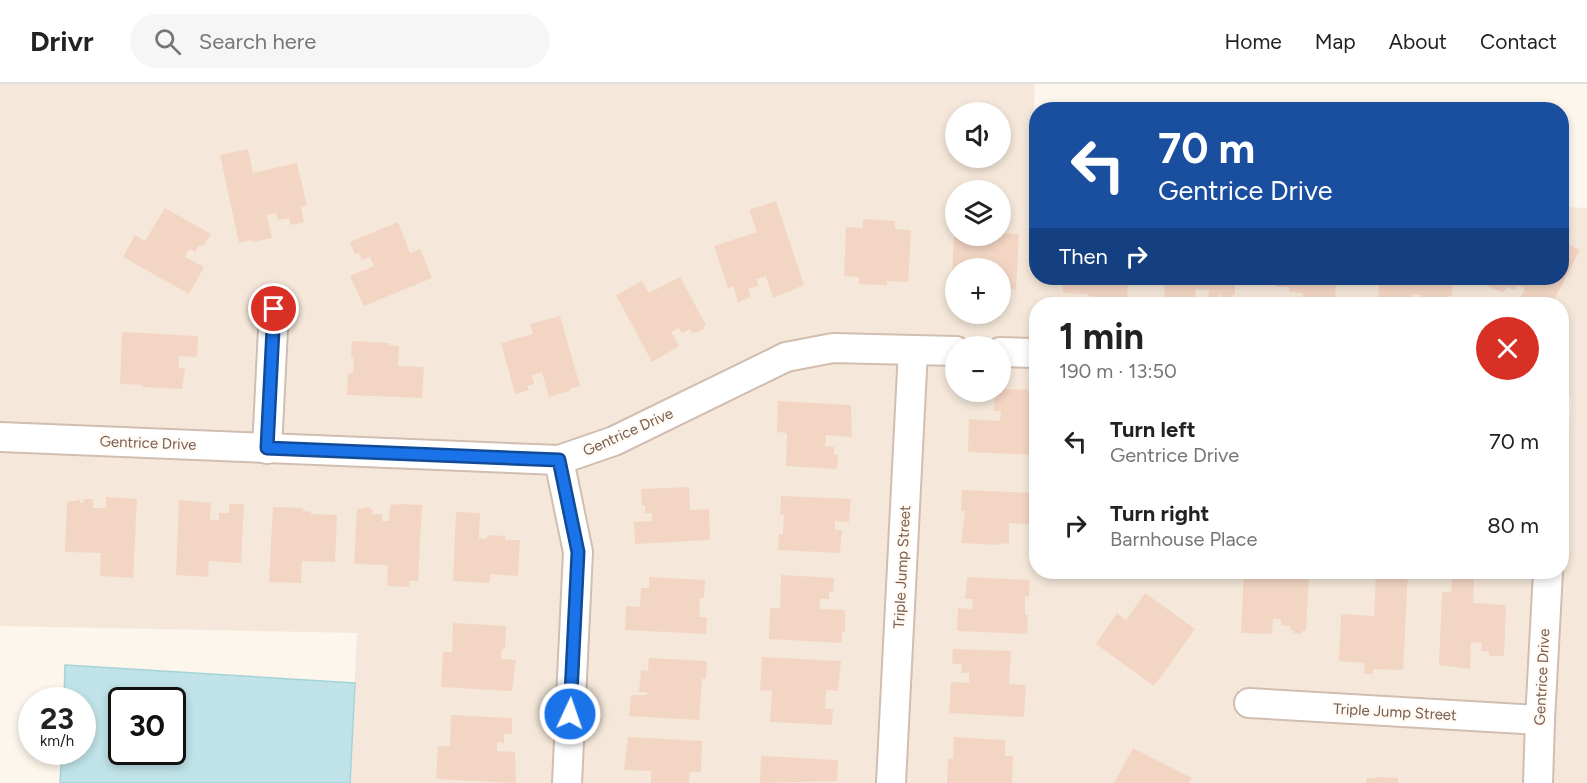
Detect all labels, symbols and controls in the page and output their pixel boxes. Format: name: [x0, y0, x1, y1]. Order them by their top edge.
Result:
search box: [130, 14, 550, 68]
text: Drivr: [30, 24, 94, 58]
icon: search: [151, 25, 184, 58]
text: Search here: [199, 28, 316, 55]
text: Home: [1225, 29, 1282, 54]
text: Map: [1315, 29, 1356, 54]
text: About: [1389, 29, 1447, 54]
text: Contact: [1480, 29, 1557, 54]
map controls: [945, 102, 1011, 402]
button: sound: [945, 102, 1011, 168]
text: 70 m: [1158, 123, 1255, 174]
icon: left: [1059, 126, 1137, 204]
text: Gentrice Drive: [1158, 174, 1332, 207]
button: layers: [945, 180, 1011, 246]
icon: right: [1120, 240, 1153, 273]
text: Then: [1059, 243, 1108, 270]
button: +: [945, 258, 1011, 324]
pin: [248, 283, 299, 334]
icon: arrive: [257, 292, 290, 325]
text: 1 min: [1059, 315, 1144, 358]
button: close: [1476, 317, 1539, 380]
button: −: [945, 336, 1011, 402]
text: 190 m · 13:50: [1059, 359, 1177, 383]
street label: Gentrice Drive: [580, 404, 676, 460]
text: Turn left: [1110, 416, 1196, 443]
icon: left: [1059, 425, 1092, 458]
text: 70 m: [1489, 428, 1539, 455]
street label: Gentrice Drive: [99, 432, 197, 454]
text: Gentrice Drive: [1110, 443, 1239, 467]
text: Turn right: [1110, 500, 1209, 527]
street label: Triple Jump Street: [890, 504, 914, 629]
icon: right: [1059, 509, 1092, 542]
text: 80 m: [1487, 512, 1539, 539]
text: Barnhouse Place: [1110, 527, 1257, 551]
street label: Gentrice Drive: [1530, 628, 1554, 726]
position arrow: [538, 682, 602, 746]
speed limit sign: 30: [108, 687, 186, 765]
text: 23: [40, 700, 74, 737]
street label: Triple Jump Street: [1333, 700, 1458, 724]
text: km/h: [40, 732, 74, 750]

